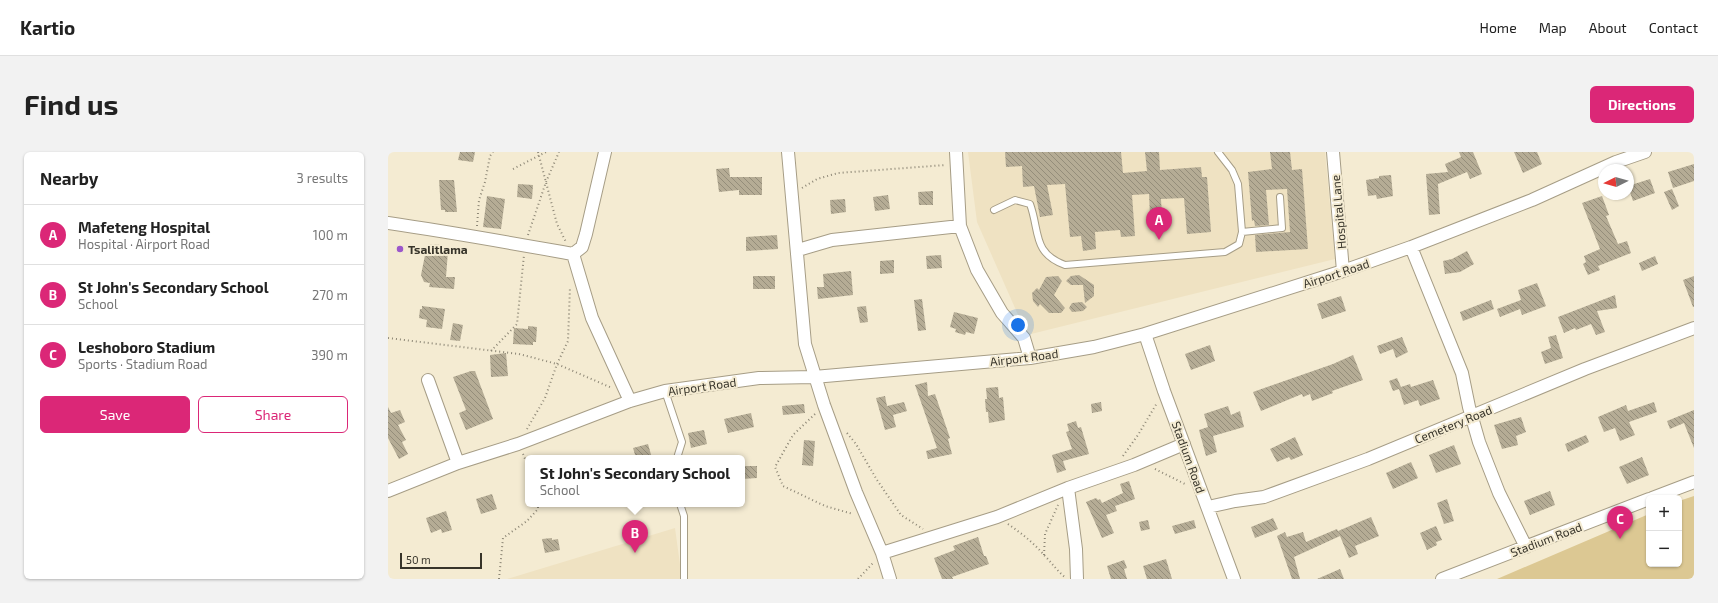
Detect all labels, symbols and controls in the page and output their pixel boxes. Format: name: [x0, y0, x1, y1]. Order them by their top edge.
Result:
text: Kartio: [20, 16, 75, 39]
text: Home: [1480, 19, 1517, 36]
text: Map: [1539, 19, 1567, 36]
text: About: [1589, 19, 1627, 36]
text: Contact: [1649, 19, 1698, 36]
button: Directions: [1590, 86, 1694, 123]
text: Find us: [24, 87, 118, 121]
north arrow: [1598, 164, 1634, 200]
text: Nearby: [40, 168, 98, 188]
text: 3 results: [297, 170, 348, 186]
street label: Hospital Lane: [1328, 174, 1348, 250]
pin: A: [1146, 207, 1172, 240]
text: Mafeteng Hospital: [78, 218, 210, 236]
text: A: [49, 227, 57, 243]
text: 100 m: [313, 227, 348, 243]
text: Hospital · Airport Road: [78, 236, 210, 252]
place label: Tsalitlama: [408, 242, 468, 256]
marker: Tsalitlama: [395, 244, 405, 254]
street label: Airport Road: [1301, 256, 1371, 290]
text: St John's Secondary School: [78, 278, 269, 296]
text: B: [49, 287, 57, 303]
text: 270 m: [312, 287, 348, 303]
text: School: [78, 296, 118, 312]
your location: [1008, 315, 1028, 335]
text: Leshoboro Stadium: [78, 338, 215, 356]
street label: Airport Road: [989, 346, 1059, 368]
text: C: [49, 347, 57, 363]
text: 390 m: [311, 347, 348, 363]
text: Sports · Stadium Road: [78, 356, 207, 372]
street label: Airport Road: [667, 374, 737, 398]
button: Save: [40, 396, 190, 433]
button: Share: [198, 396, 348, 433]
street label: Cemetery Road: [1412, 402, 1494, 446]
street label: Stadium Road: [1170, 419, 1208, 495]
popup: [525, 455, 745, 507]
text: St John's Secondary School: [540, 464, 730, 482]
text: School: [540, 482, 580, 498]
map controls: [1646, 495, 1682, 567]
button: +: [1646, 495, 1682, 531]
pin: C: [1607, 506, 1633, 539]
street label: Stadium Road: [1508, 519, 1584, 559]
pin: B: [622, 520, 648, 553]
button: −: [1646, 531, 1682, 567]
scale bar: [400, 551, 482, 570]
text: 50 m: [406, 553, 431, 566]

